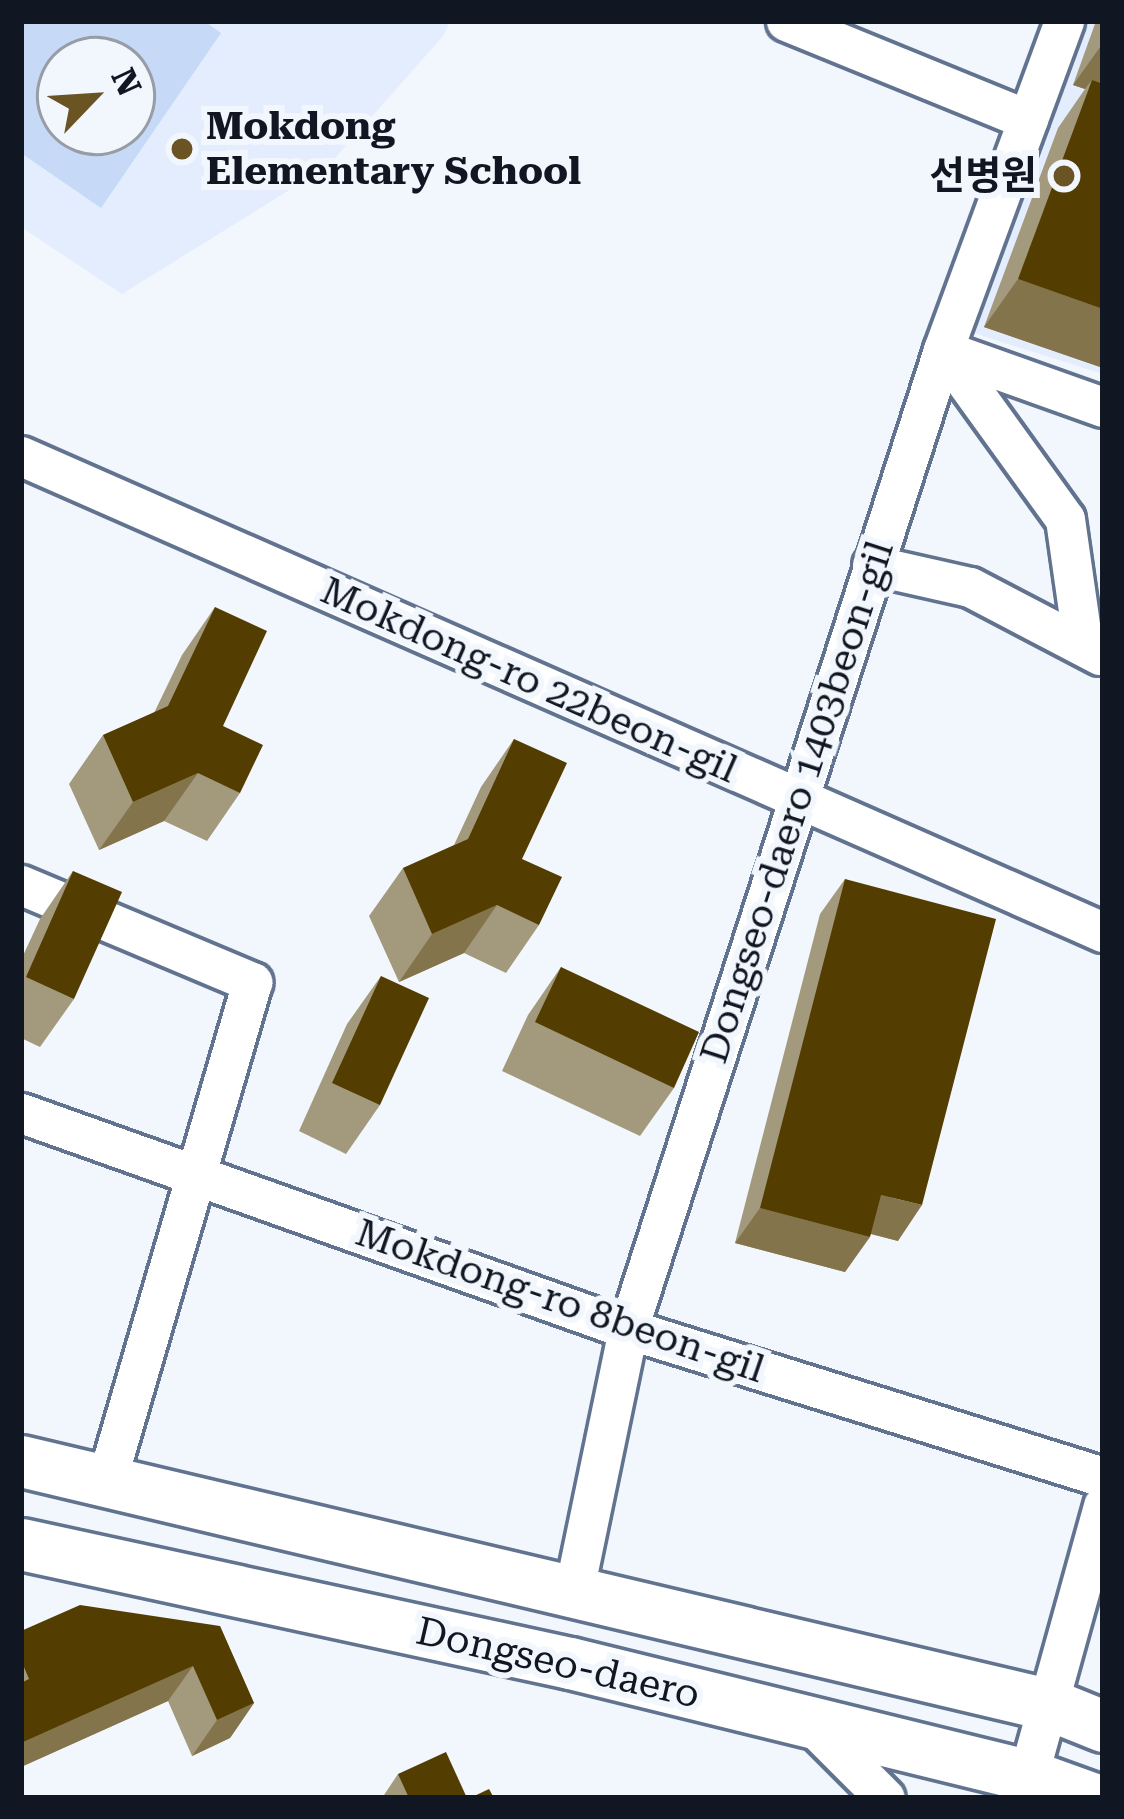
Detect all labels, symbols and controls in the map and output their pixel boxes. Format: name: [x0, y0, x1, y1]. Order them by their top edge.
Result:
north arrow: [36, 36, 156, 156]
text: N: [103, 62, 149, 102]
place label: Mokdong Elementary School: [206, 104, 581, 195]
marker: Mokdong Elementary School: [169, 136, 195, 162]
place label: 선병원: [929, 153, 1037, 199]
marker: 선병원: [1048, 160, 1080, 192]
street label: Dongseo-daero 1403beon-gil: [690, 535, 904, 1069]
street label: Mokdong-ro 22beon-gil: [314, 567, 744, 793]
street label: Mokdong-ro 8beon-gil: [350, 1209, 770, 1393]
street label: Dongseo-daero: [412, 1608, 704, 1718]

